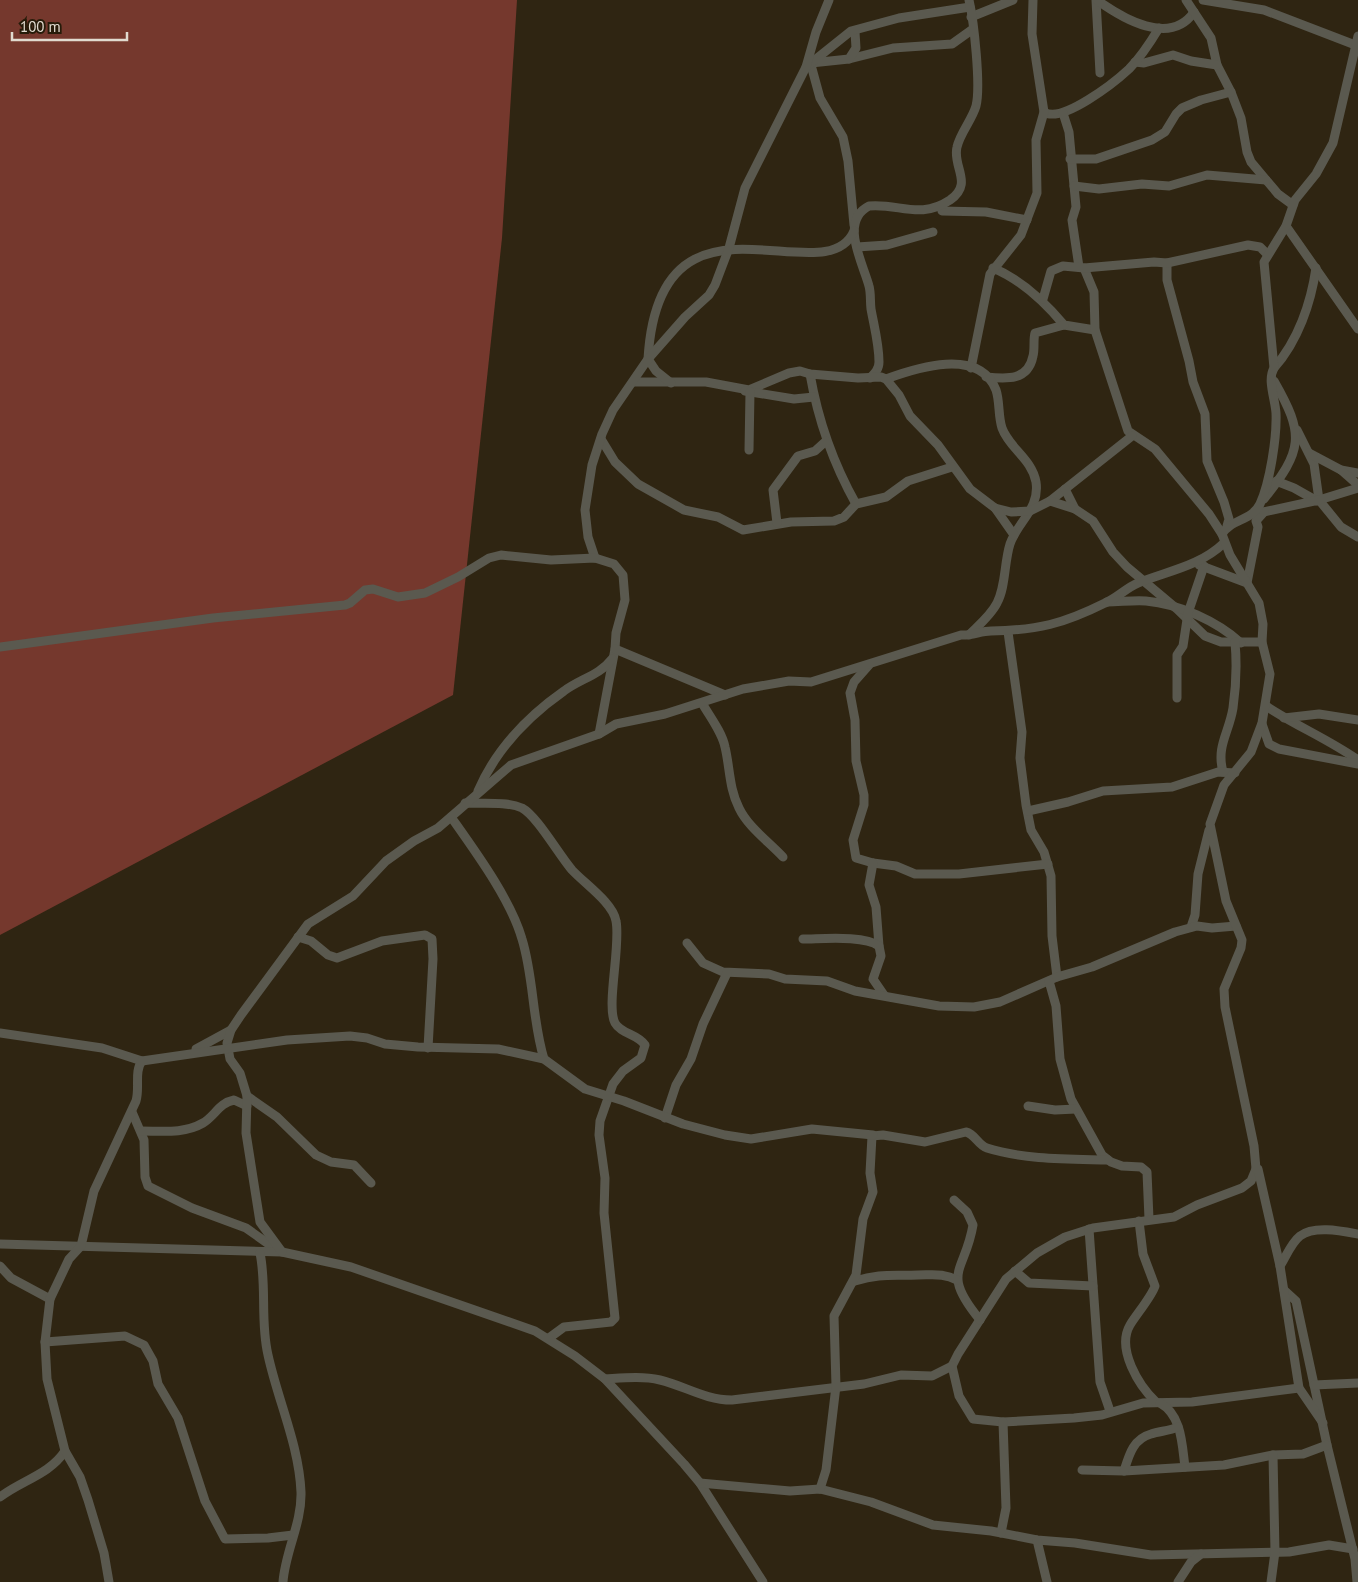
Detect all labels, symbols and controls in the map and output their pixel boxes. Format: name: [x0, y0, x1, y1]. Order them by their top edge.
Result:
scale bar: [12, 10, 128, 42]
text: 100 m: [20, 17, 61, 36]

